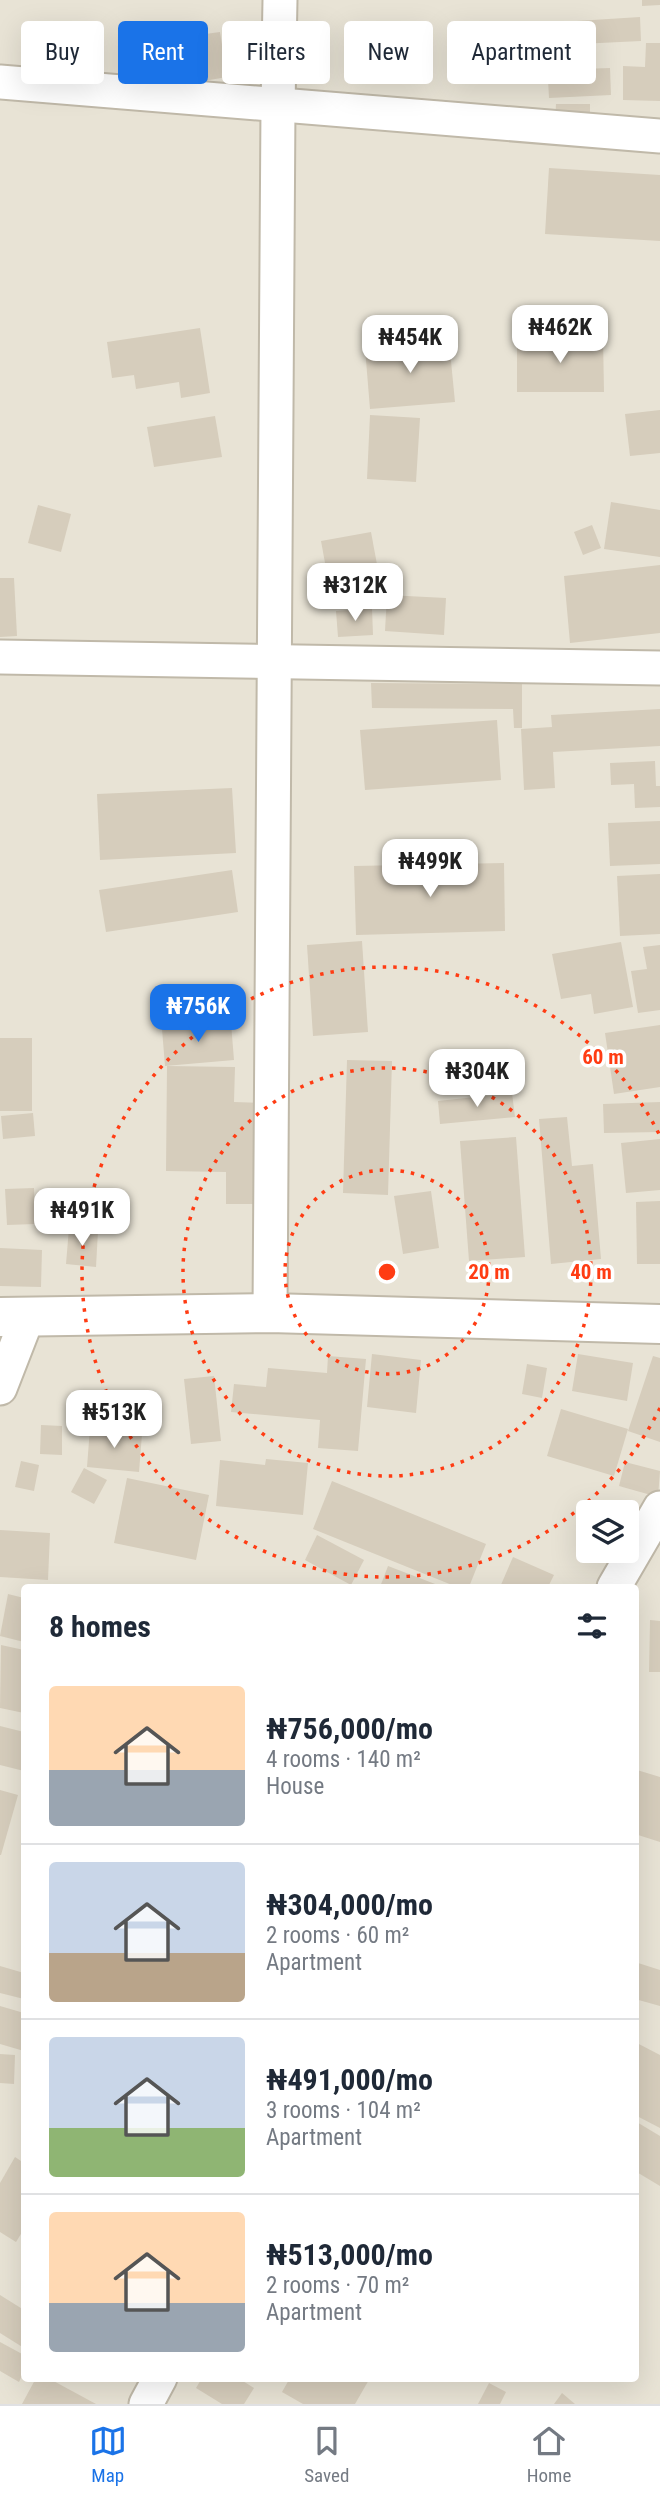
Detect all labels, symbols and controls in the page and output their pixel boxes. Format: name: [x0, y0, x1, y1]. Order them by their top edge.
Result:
chip: Buy: [21, 21, 104, 84]
chip: Rent: [118, 21, 208, 84]
chip: Filters: [222, 21, 330, 84]
chip: New: [344, 21, 433, 84]
chip: Apartment: [447, 21, 596, 84]
pin: ₦462K: [511, 306, 609, 365]
text: ₦462K: [528, 314, 592, 341]
pin: ₦454K: [361, 316, 459, 375]
text: ₦454K: [378, 324, 442, 351]
pin: ₦312K: [306, 564, 404, 623]
text: ₦312K: [323, 572, 387, 599]
pin: ₦499K: [381, 839, 479, 899]
text: ₦499K: [398, 848, 462, 875]
pin: ₦756K: [149, 984, 247, 1044]
text: ₦756K: [166, 993, 230, 1020]
text: 60 m: [582, 1045, 624, 1069]
pin: ₦304K: [428, 1050, 526, 1109]
text: ₦304K: [445, 1058, 509, 1085]
pin: ₦491K: [33, 1188, 131, 1248]
text: ₦491K: [50, 1197, 114, 1224]
centre of rings: [375, 1260, 399, 1284]
text: 20 m: [468, 1260, 510, 1284]
text: 40 m: [570, 1260, 612, 1284]
pin: ₦513K: [65, 1390, 163, 1450]
text: ₦513K: [82, 1399, 146, 1426]
map controls: [576, 1500, 639, 1563]
button: layers: [576, 1500, 639, 1563]
icon: filters: [573, 1607, 611, 1645]
text: 8 homes: [49, 1609, 151, 1644]
text: ₦756,000/mo: [266, 1711, 433, 1746]
icon: home: [105, 1714, 189, 1798]
text: 4 rooms · 140 m²: [266, 1746, 421, 1773]
text: House: [266, 1773, 324, 1800]
text: ₦304,000/mo: [266, 1887, 433, 1922]
icon: home: [105, 1890, 189, 1974]
text: 2 rooms · 60 m²: [266, 1922, 409, 1949]
text: Apartment: [266, 1949, 362, 1976]
text: ₦491,000/mo: [266, 2062, 433, 2097]
icon: home: [105, 2065, 189, 2149]
text: 3 rooms · 104 m²: [266, 2097, 421, 2124]
text: Apartment: [266, 2124, 362, 2151]
text: ₦513,000/mo: [266, 2237, 433, 2272]
icon: home: [105, 2240, 189, 2324]
text: 2 rooms · 70 m²: [266, 2272, 409, 2299]
text: Apartment: [266, 2299, 362, 2326]
tab: Map: [89, 2422, 127, 2487]
tab: Saved: [304, 2422, 349, 2487]
tab: Home: [527, 2422, 571, 2487]

